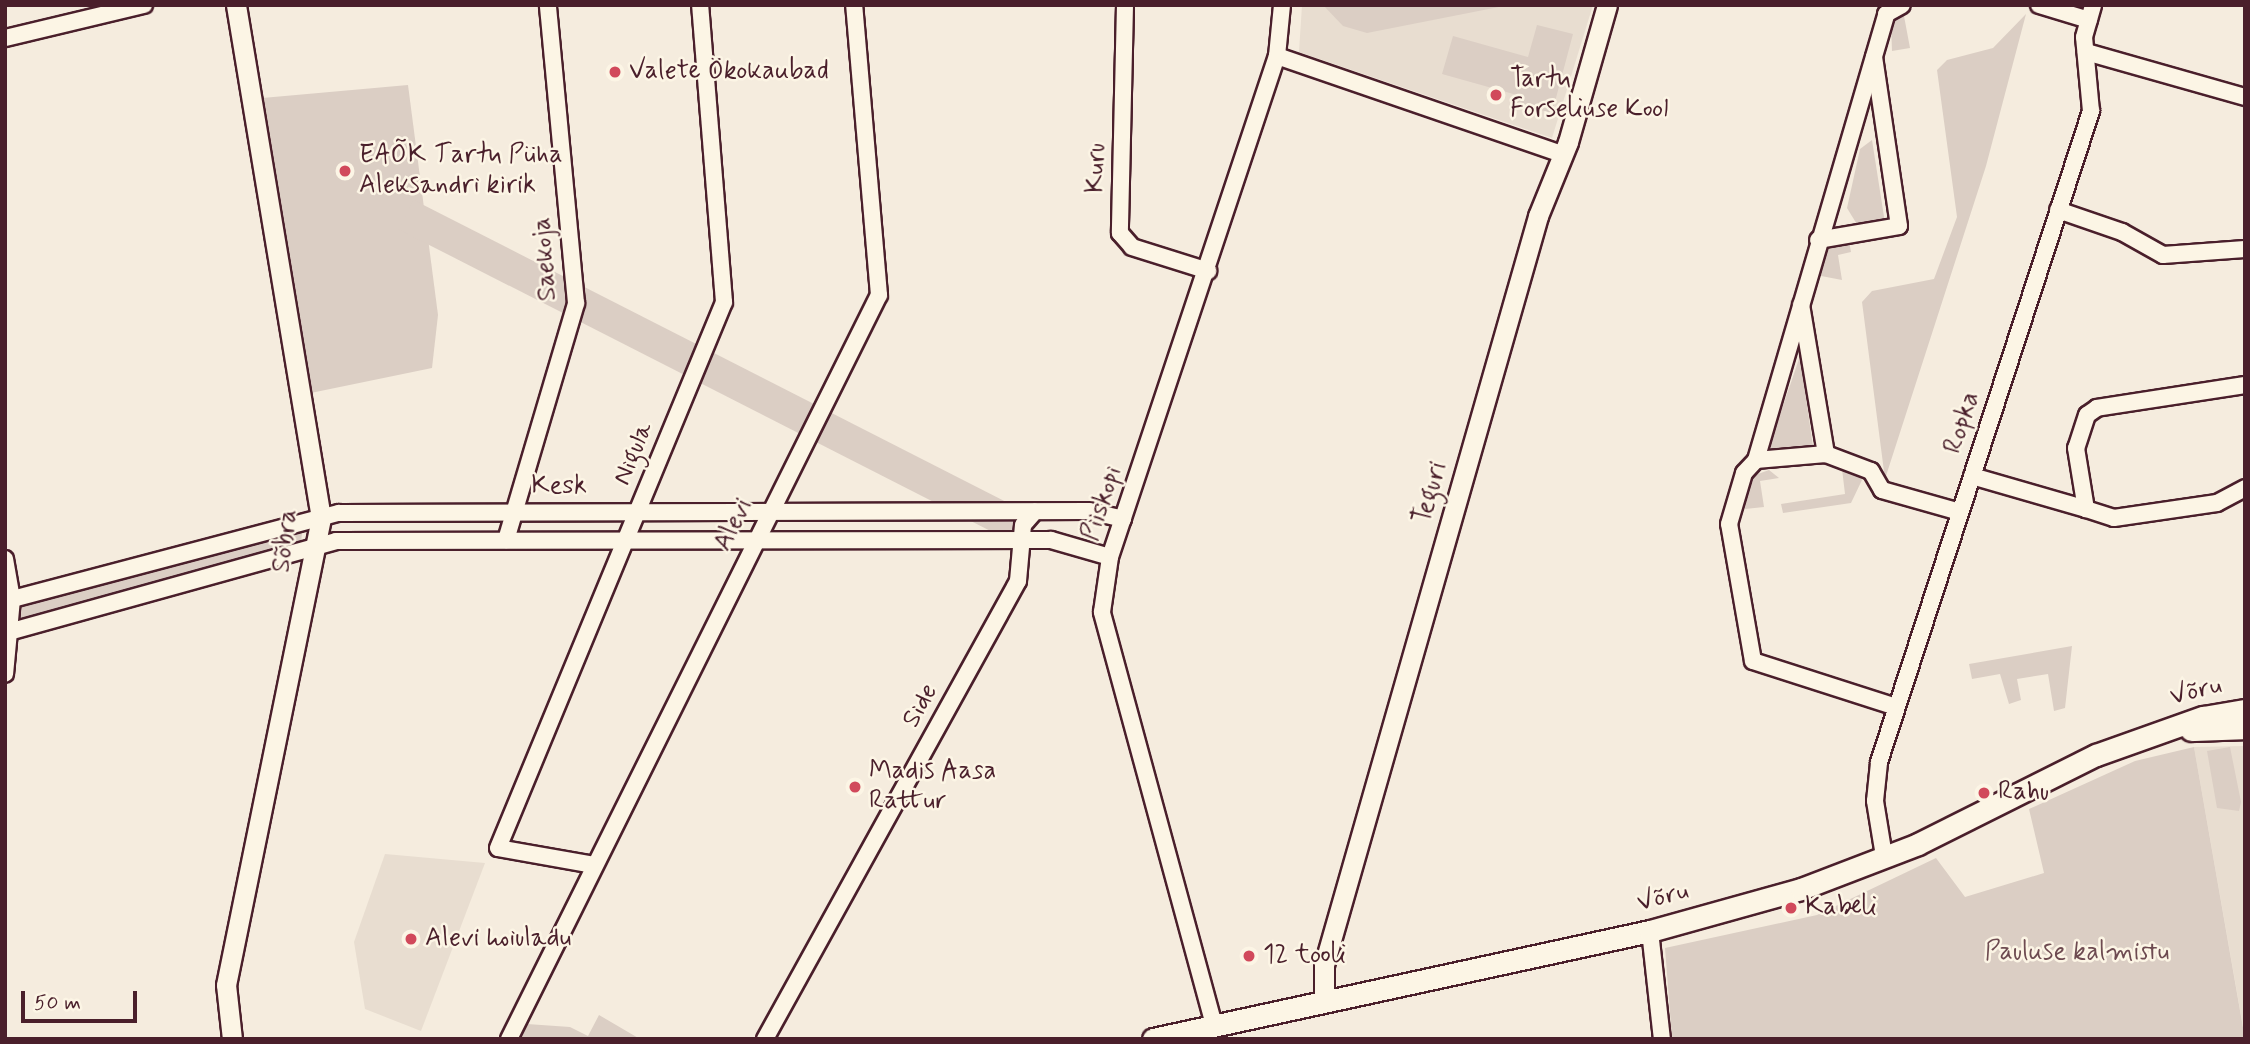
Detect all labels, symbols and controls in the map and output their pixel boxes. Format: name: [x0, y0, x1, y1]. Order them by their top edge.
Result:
place label: Valete Ökokaubad: [629, 56, 829, 88]
marker: Valete Ökokaubad: [607, 64, 623, 80]
place label: Tartu Forseliuse Kool: [1510, 64, 1671, 126]
marker: Tartu Forseliuse Kool: [1488, 87, 1504, 103]
place label: EAÕK Tartu Püha Aleksandri kirik: [359, 140, 555, 202]
street label: Kuru: [1081, 143, 1113, 193]
marker: EAÕK Tartu Püha Aleksandri kirik: [337, 163, 353, 179]
street label: Saekoja: [528, 216, 564, 302]
street label: Ropka: [1938, 388, 1988, 458]
street label: Nigula: [607, 418, 661, 490]
street label: Teguri: [1407, 458, 1455, 528]
street label: Piiskopi: [1076, 463, 1130, 545]
street label: Kesk: [531, 471, 587, 503]
street label: Alevi: [708, 494, 760, 556]
street label: Sõbra: [267, 508, 305, 574]
street label: Võru: [2167, 671, 2225, 713]
street label: Side: [896, 679, 946, 733]
place label: Madis Aasa Rattur: [869, 756, 998, 818]
place label: Rahu: [1998, 777, 2049, 809]
marker: Madis Aasa Rattur: [847, 779, 863, 795]
marker: Rahu: [1976, 785, 1992, 801]
street label: Võru: [1634, 876, 1692, 920]
place label: Kabeli: [1805, 892, 1877, 924]
marker: Kabeli: [1783, 900, 1799, 916]
place label: Alevi hoiuladu: [425, 923, 571, 955]
marker: Alevi hoiuladu: [403, 931, 419, 947]
park label: Pauluse kalmistu: [1984, 937, 2170, 969]
place label: 12 tooli: [1263, 940, 1346, 972]
marker: 12 tooli: [1241, 948, 1257, 964]
scale bar: [24, 978, 140, 1022]
text: 50 m: [34, 989, 81, 1017]

